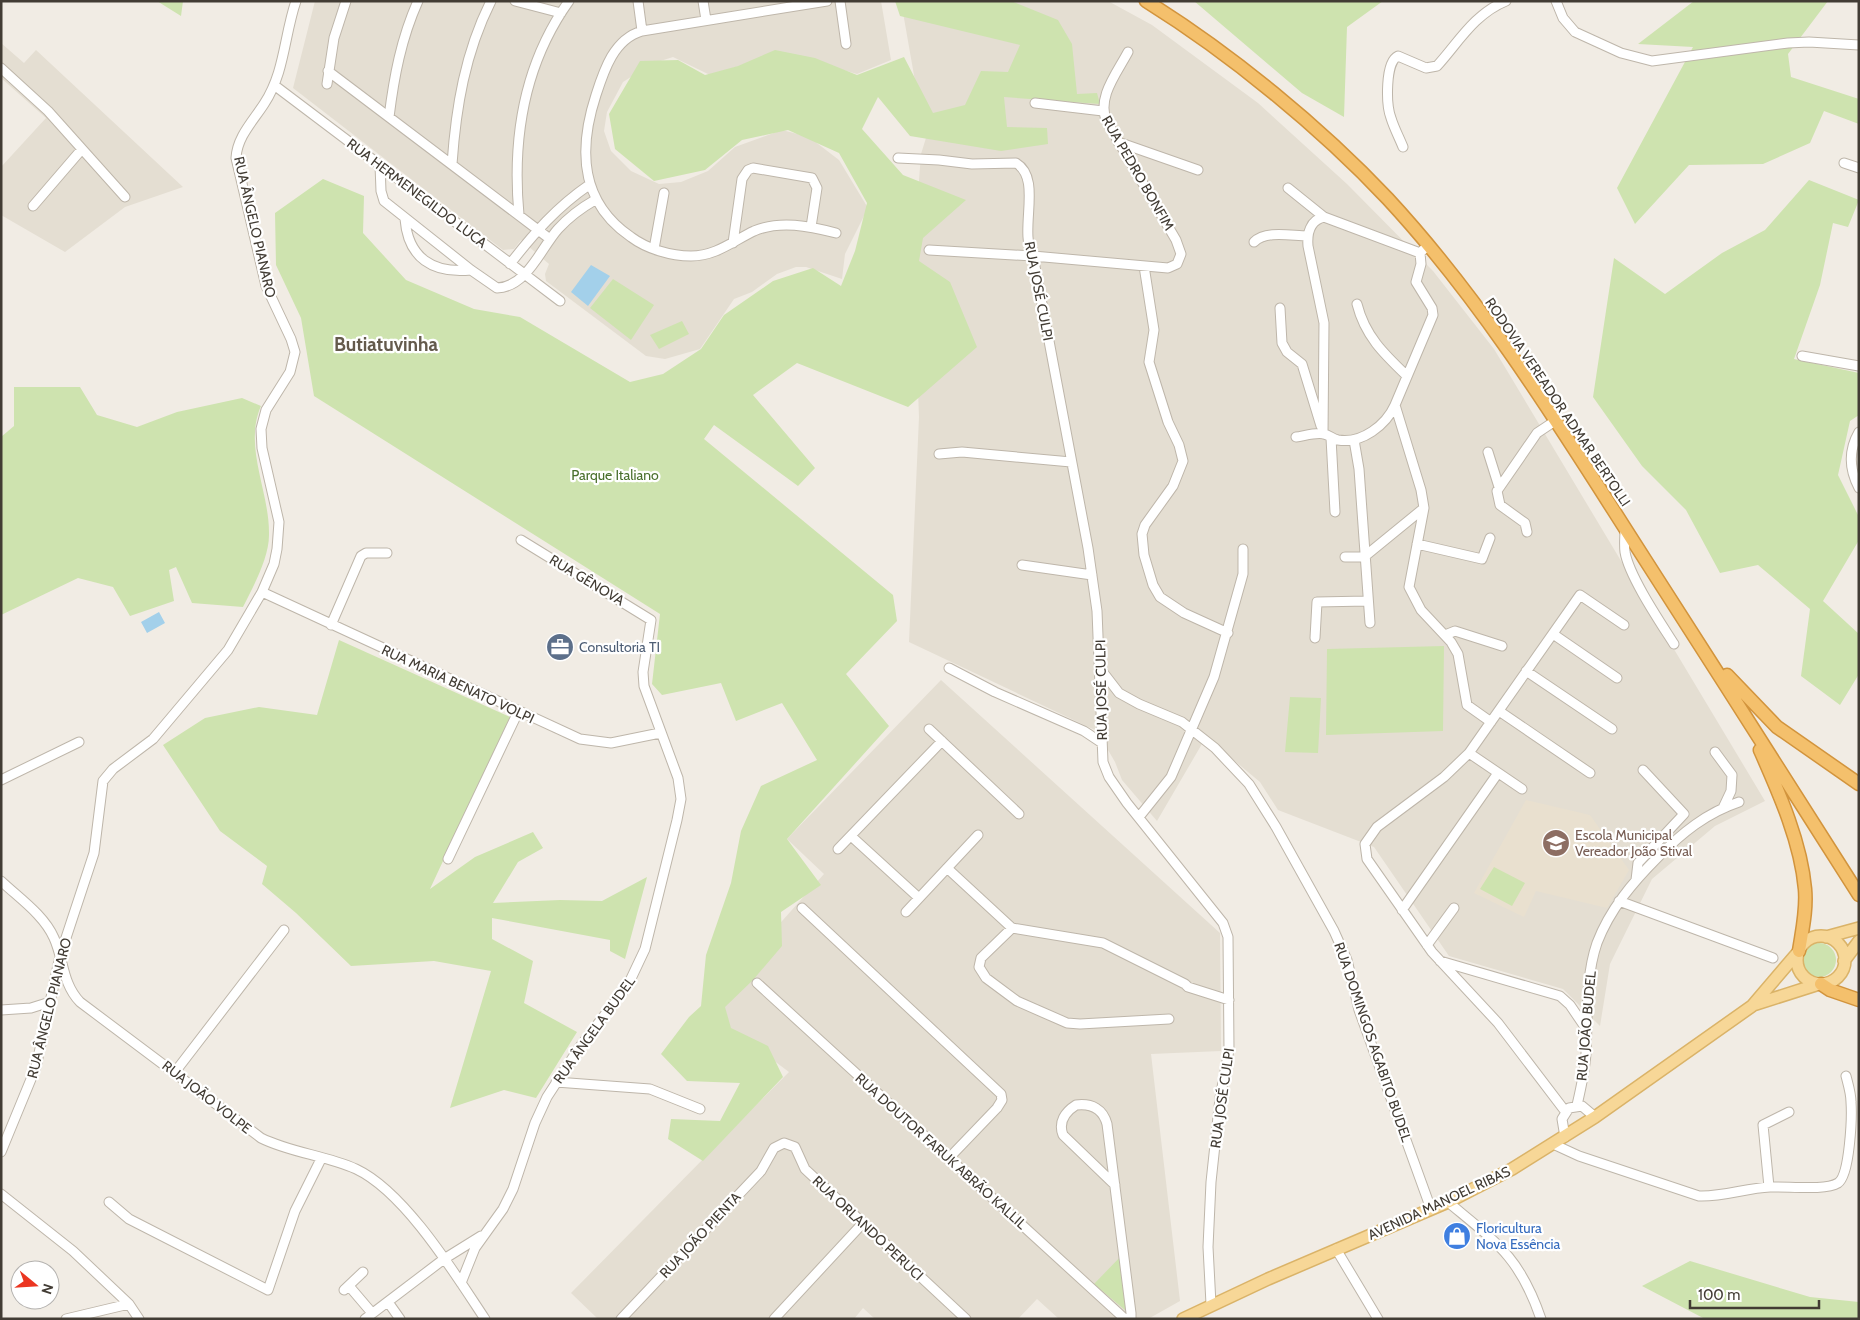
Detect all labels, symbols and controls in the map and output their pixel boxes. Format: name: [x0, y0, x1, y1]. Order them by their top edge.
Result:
street label: RUA PEDRO BONFIM: [1098, 112, 1178, 234]
street label: RUA HERMENEGILDO LUCA: [343, 134, 491, 252]
street label: RUA ÂNGELO PIANARO: [230, 155, 280, 300]
street label: RUA JOSÉ CULPI: [1021, 240, 1057, 342]
street label: RODOVIA VEREADOR ADMAR BERTOLLI: [1481, 294, 1635, 510]
district label: Butiatuvinha: [334, 333, 439, 356]
park label: Parque Italiano: [571, 466, 659, 484]
street label: RUA GÊNOVA: [546, 551, 628, 610]
office icon: Consultoria TI: [545, 632, 575, 662]
place label: Consultoria TI: [579, 638, 660, 656]
street label: RUA JOSÉ CULPI: [1091, 639, 1111, 741]
street label: RUA MARIA BENATO VOLPI: [379, 641, 537, 727]
place label: Escola Municipal Vereador João Stival: [1575, 826, 1693, 860]
school or university icon: Escola Municipal Vereador João Stival: [1541, 828, 1571, 858]
street label: RUA ÂNGELO PIANARO: [23, 936, 75, 1080]
street label: RUA DOMINGOS AGABITO BUDEL: [1330, 940, 1416, 1144]
street label: RUA JOÃO BUDEL: [1572, 970, 1600, 1082]
street label: RUA ÂNGELA BUDEL: [549, 973, 639, 1087]
street label: RUA JOSÉ CULPI: [1206, 1047, 1238, 1149]
street label: RUA JOÃO VOLPE: [159, 1056, 256, 1138]
street label: RUA DOUTOR FARUK ABRÃO KALLIL: [852, 1069, 1030, 1233]
street label: AVENIDA MANOEL RIBAS: [1365, 1162, 1513, 1244]
street label: RUA ORLANDO PERUCI: [809, 1172, 927, 1284]
street label: RUA JOÃO PIENTA: [655, 1188, 745, 1282]
place label: Floricultura Nova Essência: [1476, 1219, 1561, 1253]
shop icon: Floricultura Nova Essência: [1442, 1221, 1472, 1251]
north arrow: [10, 1260, 60, 1310]
scale bar: [1690, 1278, 1819, 1310]
text: N: [37, 1282, 57, 1297]
text: 100 m: [1698, 1286, 1740, 1304]

